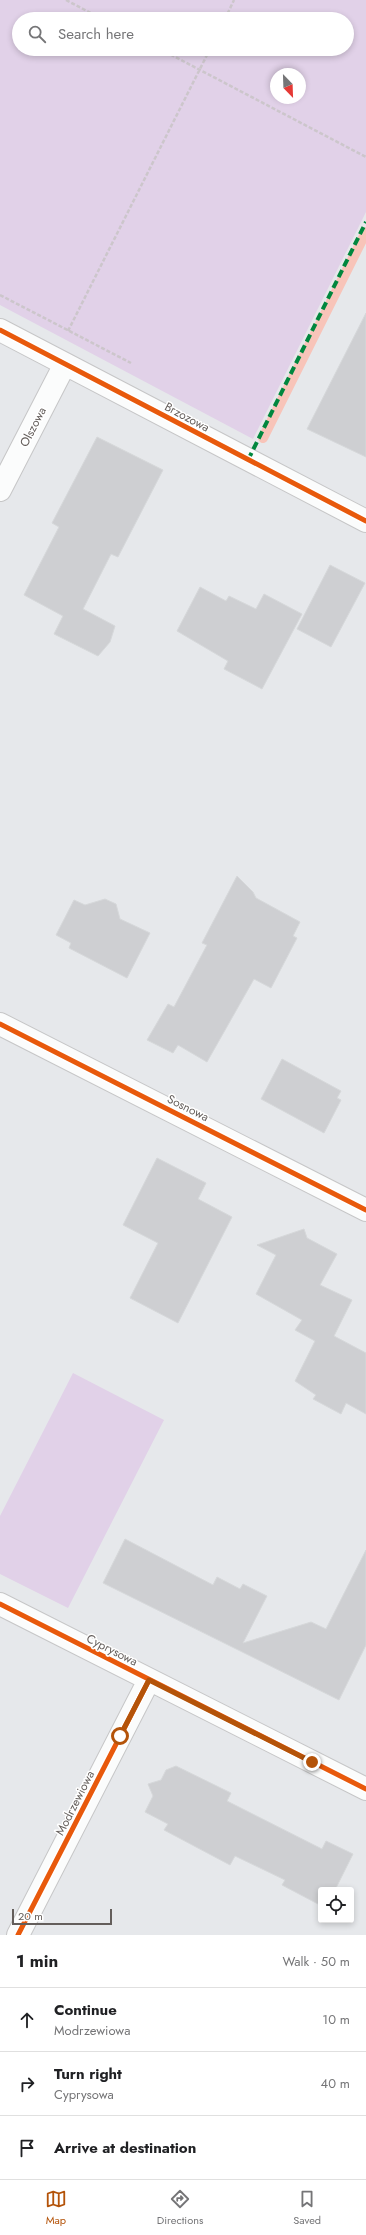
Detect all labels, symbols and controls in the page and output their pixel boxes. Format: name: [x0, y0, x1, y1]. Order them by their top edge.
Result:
search box: [12, 12, 354, 56]
icon: search: [26, 23, 48, 45]
text: Search here: [58, 23, 134, 45]
north arrow: [270, 68, 306, 104]
street label: Brzozowa: [161, 398, 213, 436]
street label: Olszowa: [15, 404, 51, 450]
street label: Sosnowa: [164, 1090, 212, 1126]
street label: Cyprysowa: [83, 1629, 141, 1671]
route start: [111, 1727, 129, 1745]
route end: [303, 1753, 321, 1771]
street label: Modrzewiowa: [51, 1767, 99, 1839]
map controls: [318, 1887, 354, 1923]
button: locate: [318, 1887, 354, 1923]
scale bar: [12, 1907, 112, 1926]
text: 20 m: [18, 1908, 43, 1924]
text: 1 min: [16, 1949, 58, 1973]
text: Walk · 50 m: [283, 1952, 350, 1971]
text: Continue: [54, 1999, 117, 2021]
icon: ahead: [16, 2009, 38, 2031]
text: 10 m: [322, 2010, 350, 2029]
text: Modrzewiowa: [54, 2021, 130, 2040]
text: Turn right: [54, 2063, 122, 2085]
icon: right: [16, 2073, 38, 2095]
text: 40 m: [321, 2074, 350, 2093]
text: Cyprysowa: [54, 2085, 114, 2104]
icon: arrive: [16, 2137, 38, 2159]
text: Arrive at destination: [54, 2137, 196, 2159]
tab: Map: [45, 2188, 67, 2228]
tab: Directions: [157, 2188, 203, 2228]
tab: Saved: [293, 2188, 321, 2228]

